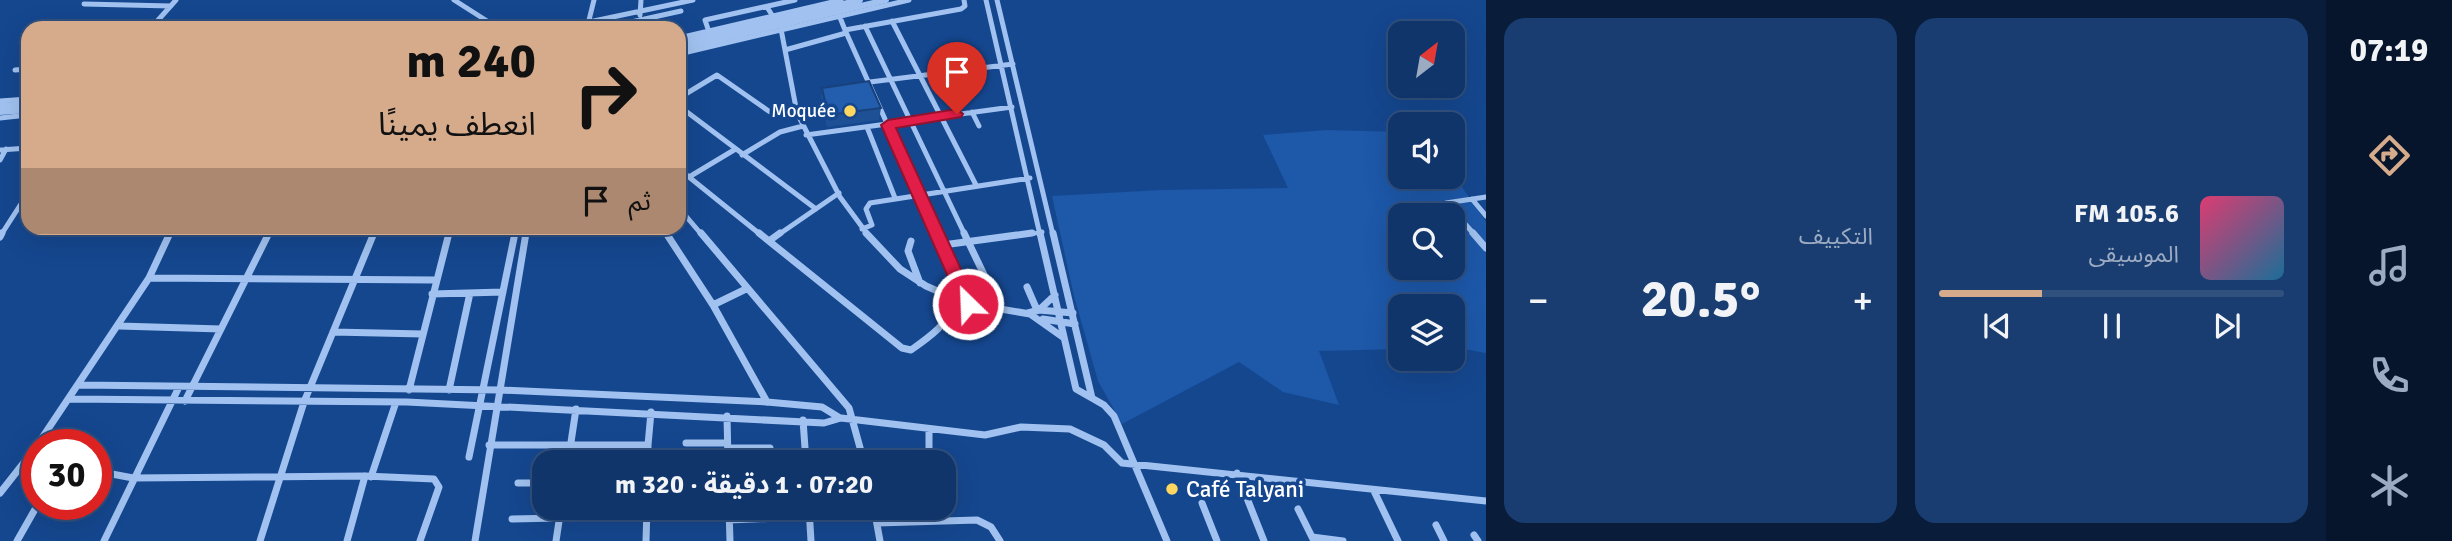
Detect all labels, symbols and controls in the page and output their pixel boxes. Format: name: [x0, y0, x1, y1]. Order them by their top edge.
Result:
north arrow: [1388, 21, 1465, 98]
map controls: [1388, 21, 1465, 371]
text: 240 m: [406, 31, 536, 91]
text: 07:19: [2350, 31, 2428, 70]
pin: [927, 42, 987, 114]
icon: right: [560, 49, 651, 140]
icon: arrive: [938, 53, 976, 91]
place label: Moquée: [771, 99, 836, 123]
marker: Moquée: [842, 103, 858, 119]
text: انعطف يمينًا: [378, 105, 536, 144]
button: sound: [1388, 112, 1465, 189]
icon: directions: [2365, 131, 2414, 180]
icon: arrive: [577, 182, 615, 220]
text: ثم: [629, 186, 651, 218]
text: 105.6 FM: [2074, 198, 2179, 230]
button: search: [1388, 203, 1465, 280]
text: التكييف: [1799, 222, 1873, 251]
text: الموسيقى: [2088, 240, 2179, 269]
icon: music: [2365, 241, 2414, 290]
position arrow: [931, 267, 1005, 341]
text: 20.5°: [1641, 267, 1760, 331]
text: −: [1528, 277, 1549, 324]
text: +: [1852, 277, 1873, 324]
button: layers: [1388, 294, 1465, 371]
icon: previous: [1978, 307, 2016, 345]
icon: pause: [2093, 307, 2131, 345]
icon: next: [2208, 307, 2246, 345]
icon: phone: [2365, 351, 2414, 400]
speed limit sign: 30: [21, 429, 112, 520]
icon: climate: [2365, 461, 2414, 510]
text: 07:20 · 1 دقيقة · 320 m: [615, 469, 873, 501]
place label: Café Talyani: [1186, 475, 1304, 504]
marker: Café Talyani: [1164, 481, 1180, 497]

